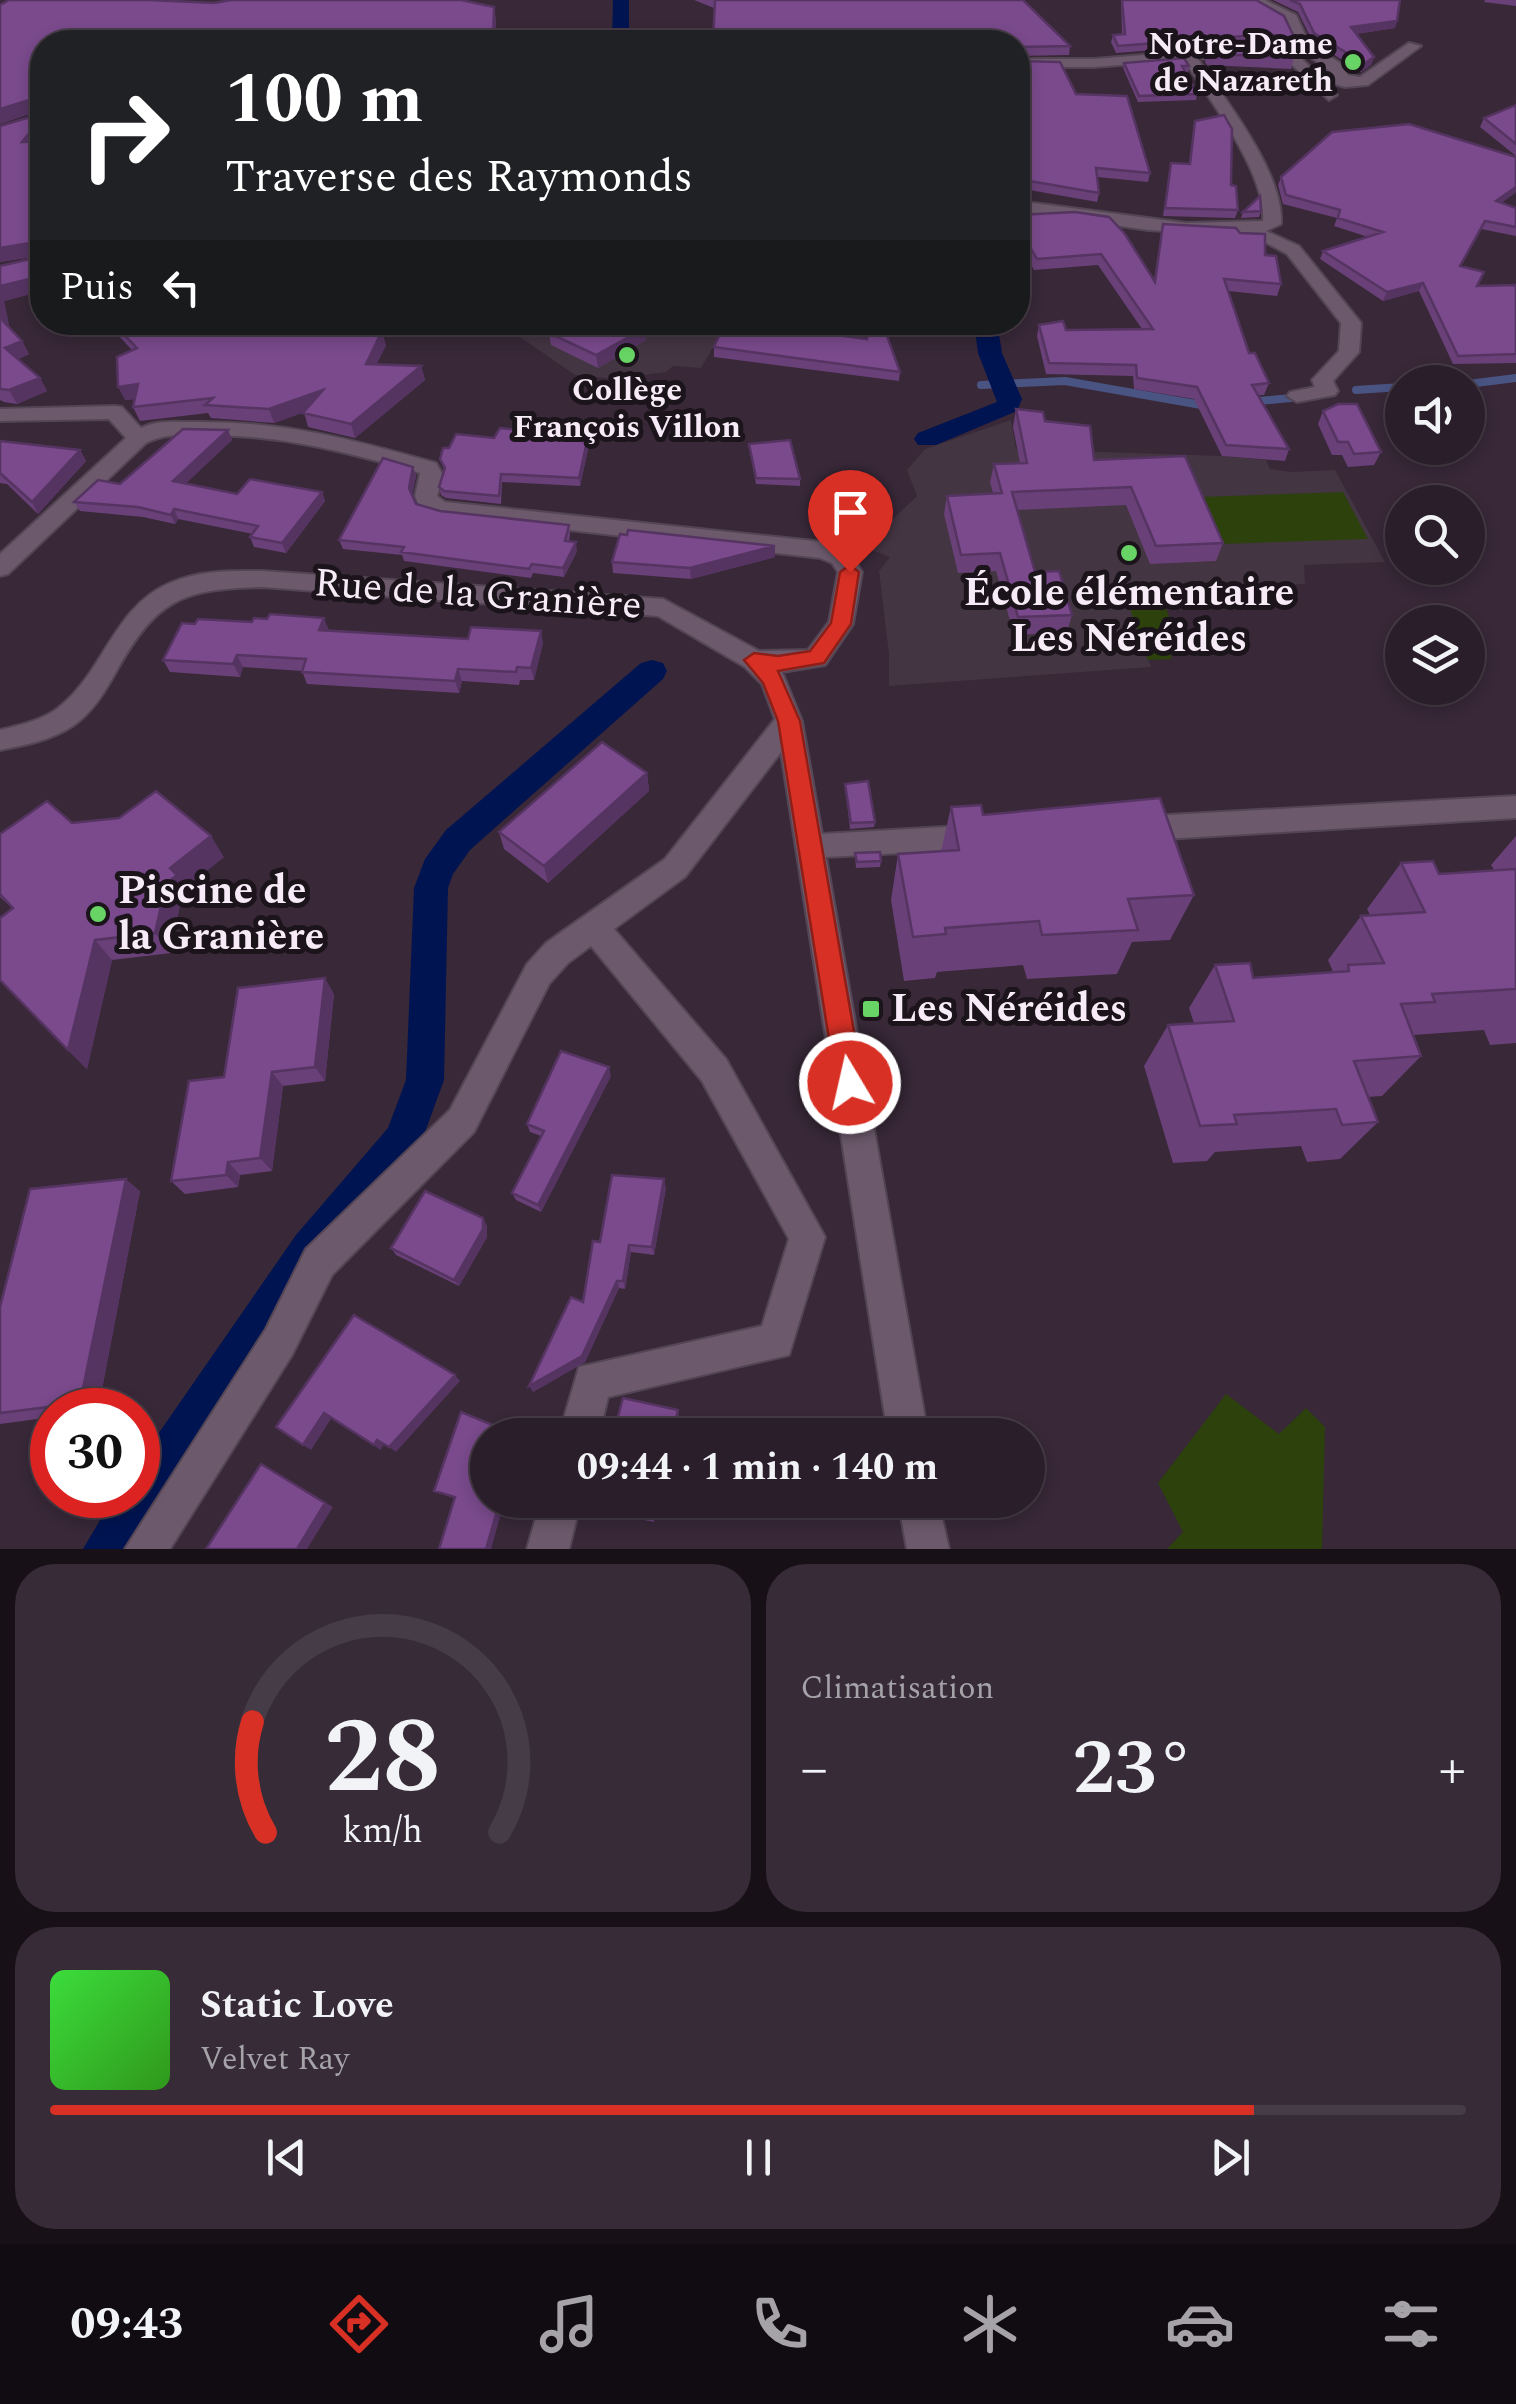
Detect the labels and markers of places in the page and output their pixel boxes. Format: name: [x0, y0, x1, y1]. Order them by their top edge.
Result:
place label: Notre-Dame de Nazareth: [1148, 20, 1333, 106]
marker: Notre-Dame de Nazareth: [1342, 51, 1364, 73]
marker: Collège François Villon: [616, 344, 638, 366]
place label: Collège François Villon: [513, 366, 741, 452]
pin: [808, 470, 893, 573]
marker: École élémentaire Les Néréides: [1118, 542, 1140, 564]
place label: École élémentaire Les Néréides: [964, 563, 1294, 670]
place label: Piscine de la Granière: [118, 861, 324, 968]
marker: Piscine de la Granière: [87, 903, 109, 925]
place label: Les Néréides: [891, 979, 1127, 1040]
marker: Les Néréides: [860, 998, 882, 1020]

